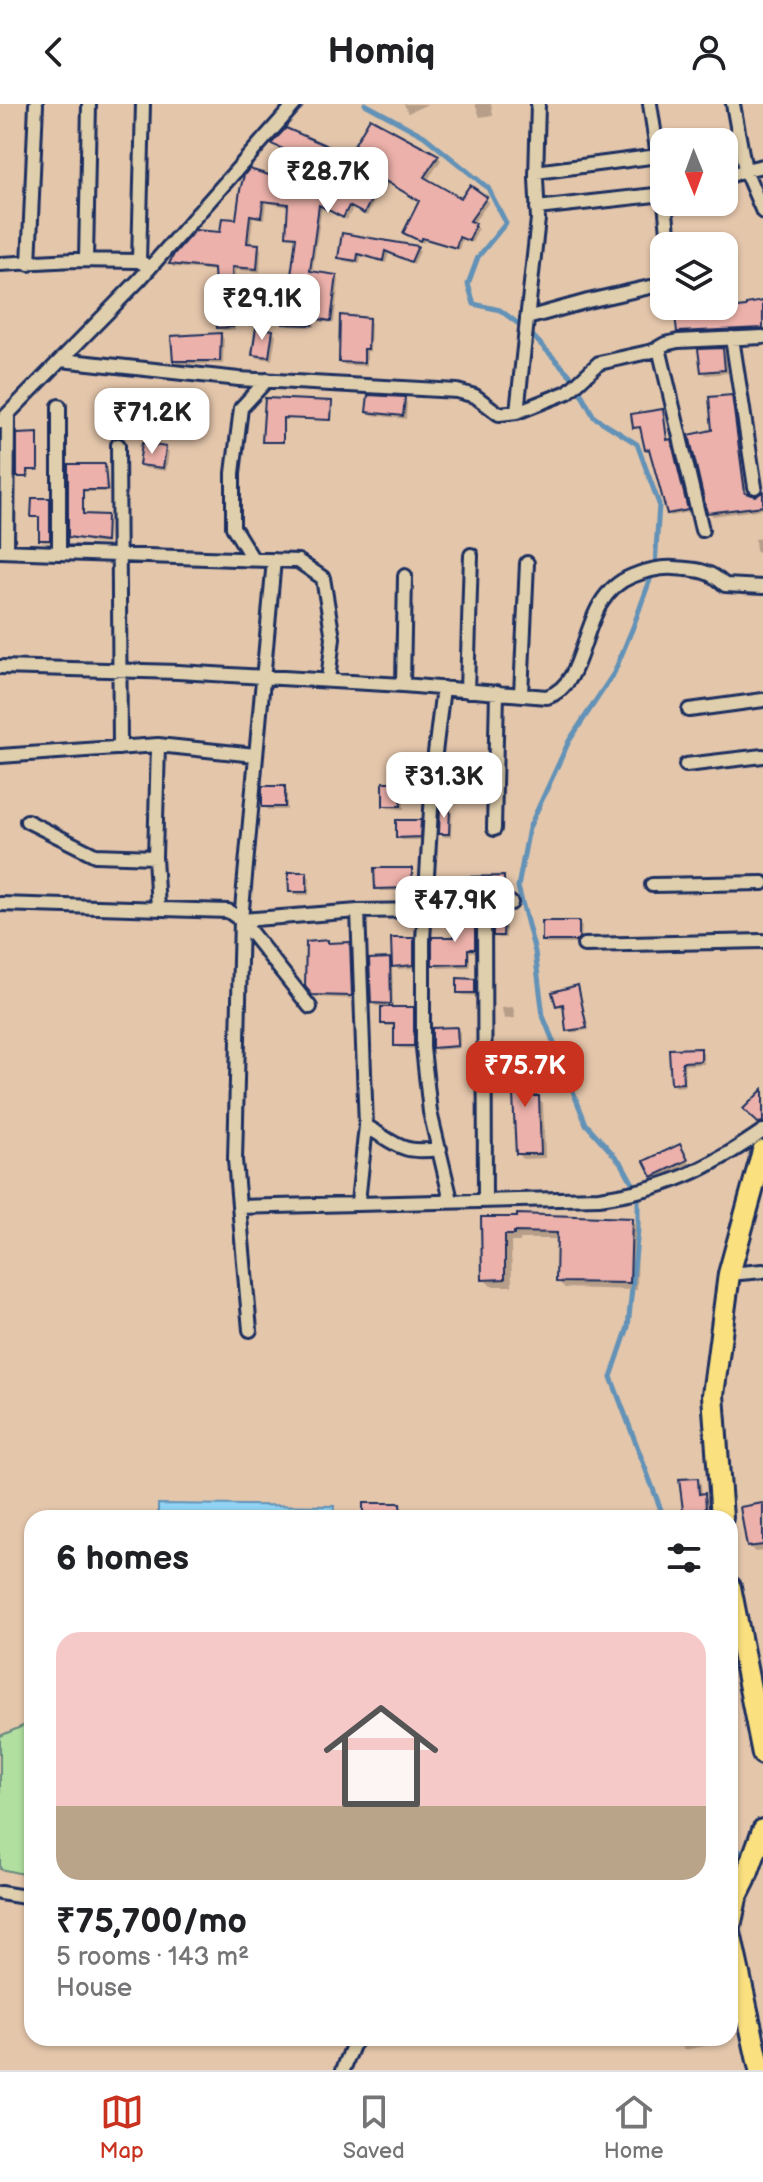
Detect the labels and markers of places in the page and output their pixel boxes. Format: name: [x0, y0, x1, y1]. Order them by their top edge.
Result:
pin: ₹28.7K: [263, 147, 393, 215]
pin: ₹29.1K: [197, 274, 327, 342]
pin: ₹71.2K: [87, 388, 217, 456]
pin: ₹31.3K: [379, 752, 509, 820]
pin: ₹47.9K: [390, 876, 520, 944]
pin: ₹75.7K: [460, 1041, 590, 1109]

